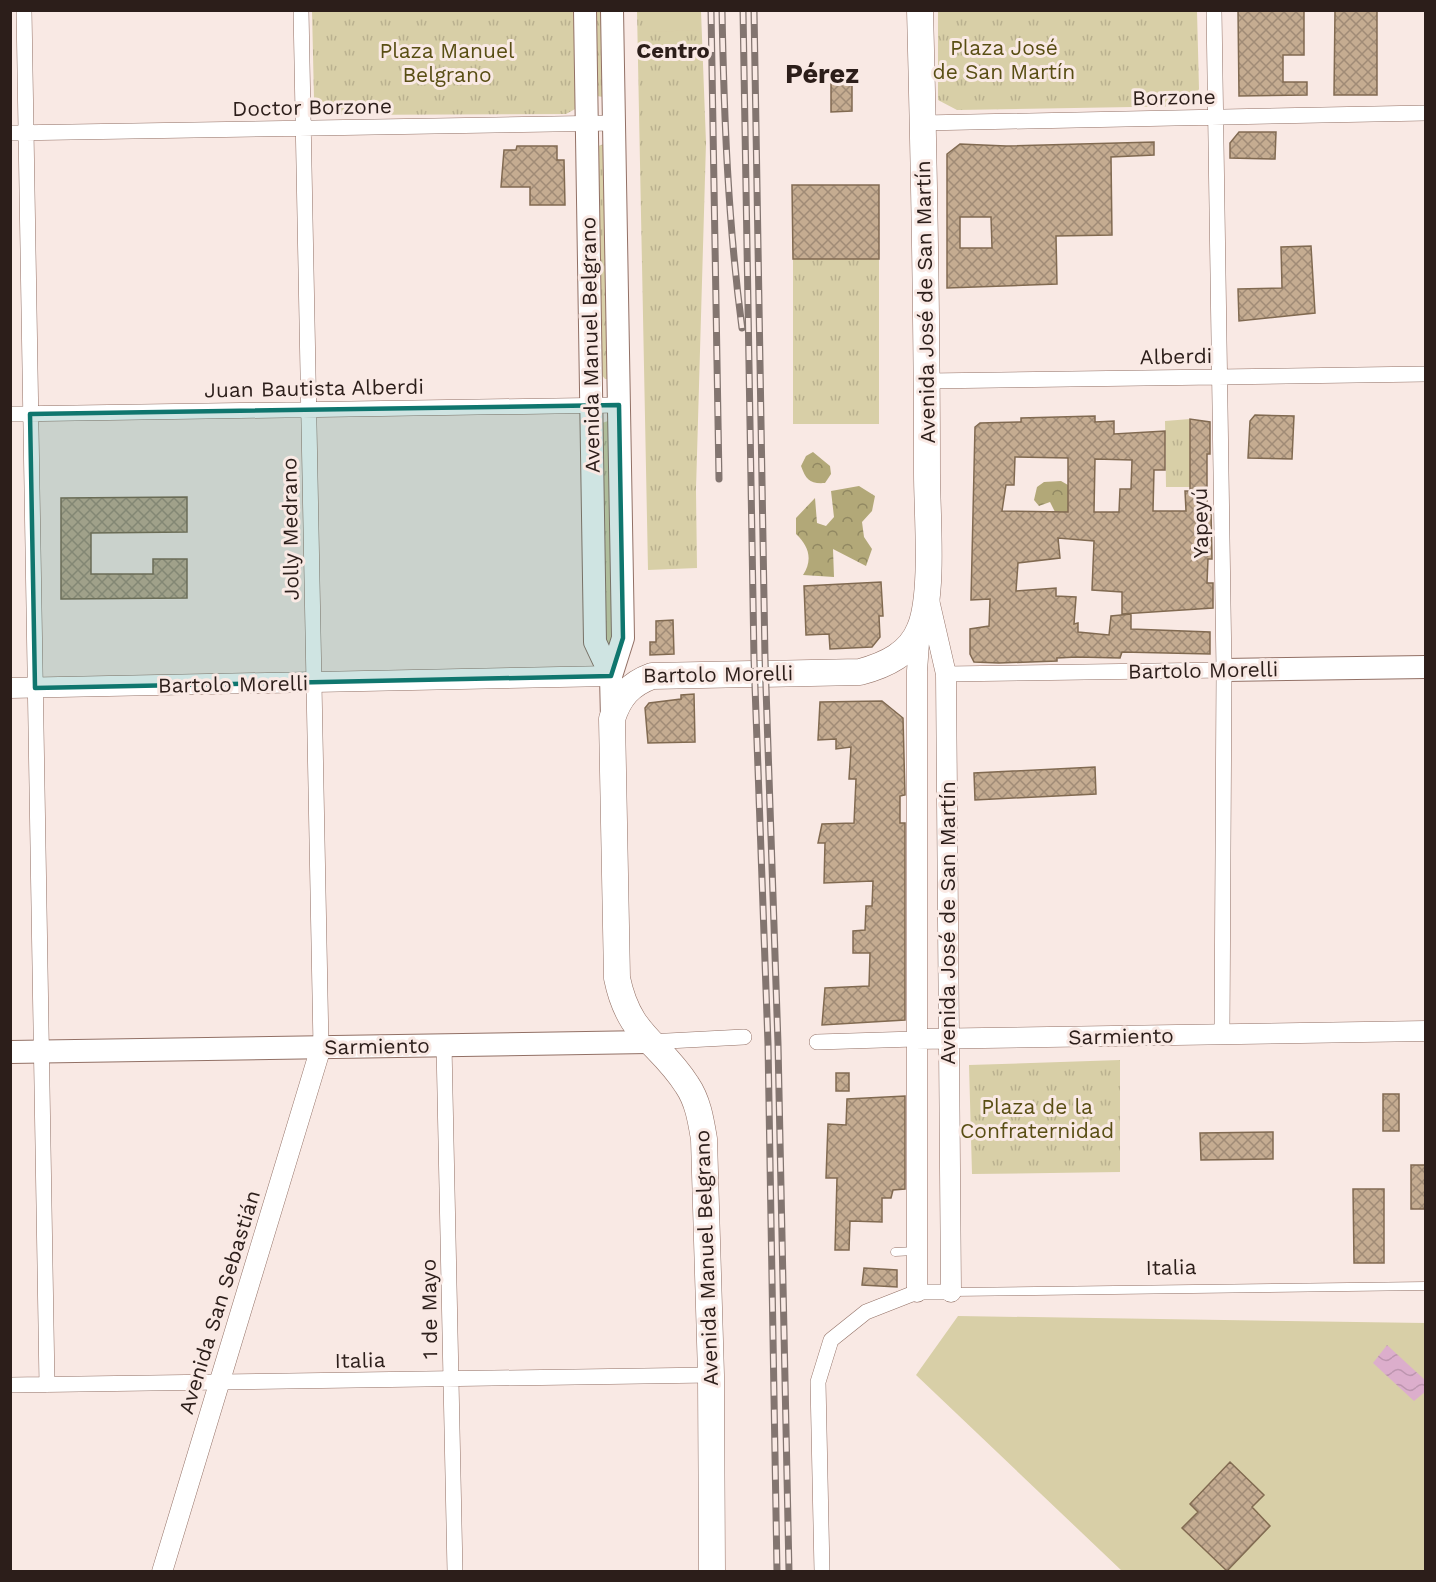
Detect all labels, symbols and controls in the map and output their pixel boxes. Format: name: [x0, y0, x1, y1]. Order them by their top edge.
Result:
park label: Plaza José de San Martín: [933, 35, 1075, 84]
park label: Plaza Manuel Belgrano: [379, 38, 515, 87]
district label: Centro: [636, 38, 710, 63]
district label: Pérez: [785, 58, 859, 90]
street label: Borzone: [1132, 84, 1216, 110]
street label: Doctor Borzone: [232, 93, 392, 121]
street label: Avenida José de San Martín: [910, 160, 940, 444]
street label: Avenida Manuel Belgrano: [575, 217, 605, 473]
street label: Alberdi: [1140, 343, 1212, 369]
street label: Juan Bautista Alberdi: [204, 374, 424, 402]
street label: Jolly Medrano: [276, 457, 304, 601]
street label: Yapeyú: [1187, 487, 1213, 559]
street label: Bartolo Morelli: [1128, 656, 1278, 684]
street label: Bartolo Morelli: [643, 660, 793, 688]
street label: Bartolo Morelli: [158, 670, 308, 698]
street label: Avenida José de San Martín: [935, 781, 960, 1065]
street label: Sarmiento: [1068, 1023, 1174, 1049]
street label: Sarmiento: [324, 1033, 430, 1059]
park label: Plaza de la Confraternidad: [960, 1094, 1114, 1143]
street label: Avenida Manuel Belgrano: [689, 1129, 723, 1387]
street label: Avenida San Sebastián: [173, 1187, 265, 1417]
street label: Italia: [1145, 1254, 1197, 1280]
street label: 1 de Mayo: [416, 1259, 442, 1359]
street label: Italia: [334, 1347, 386, 1373]

